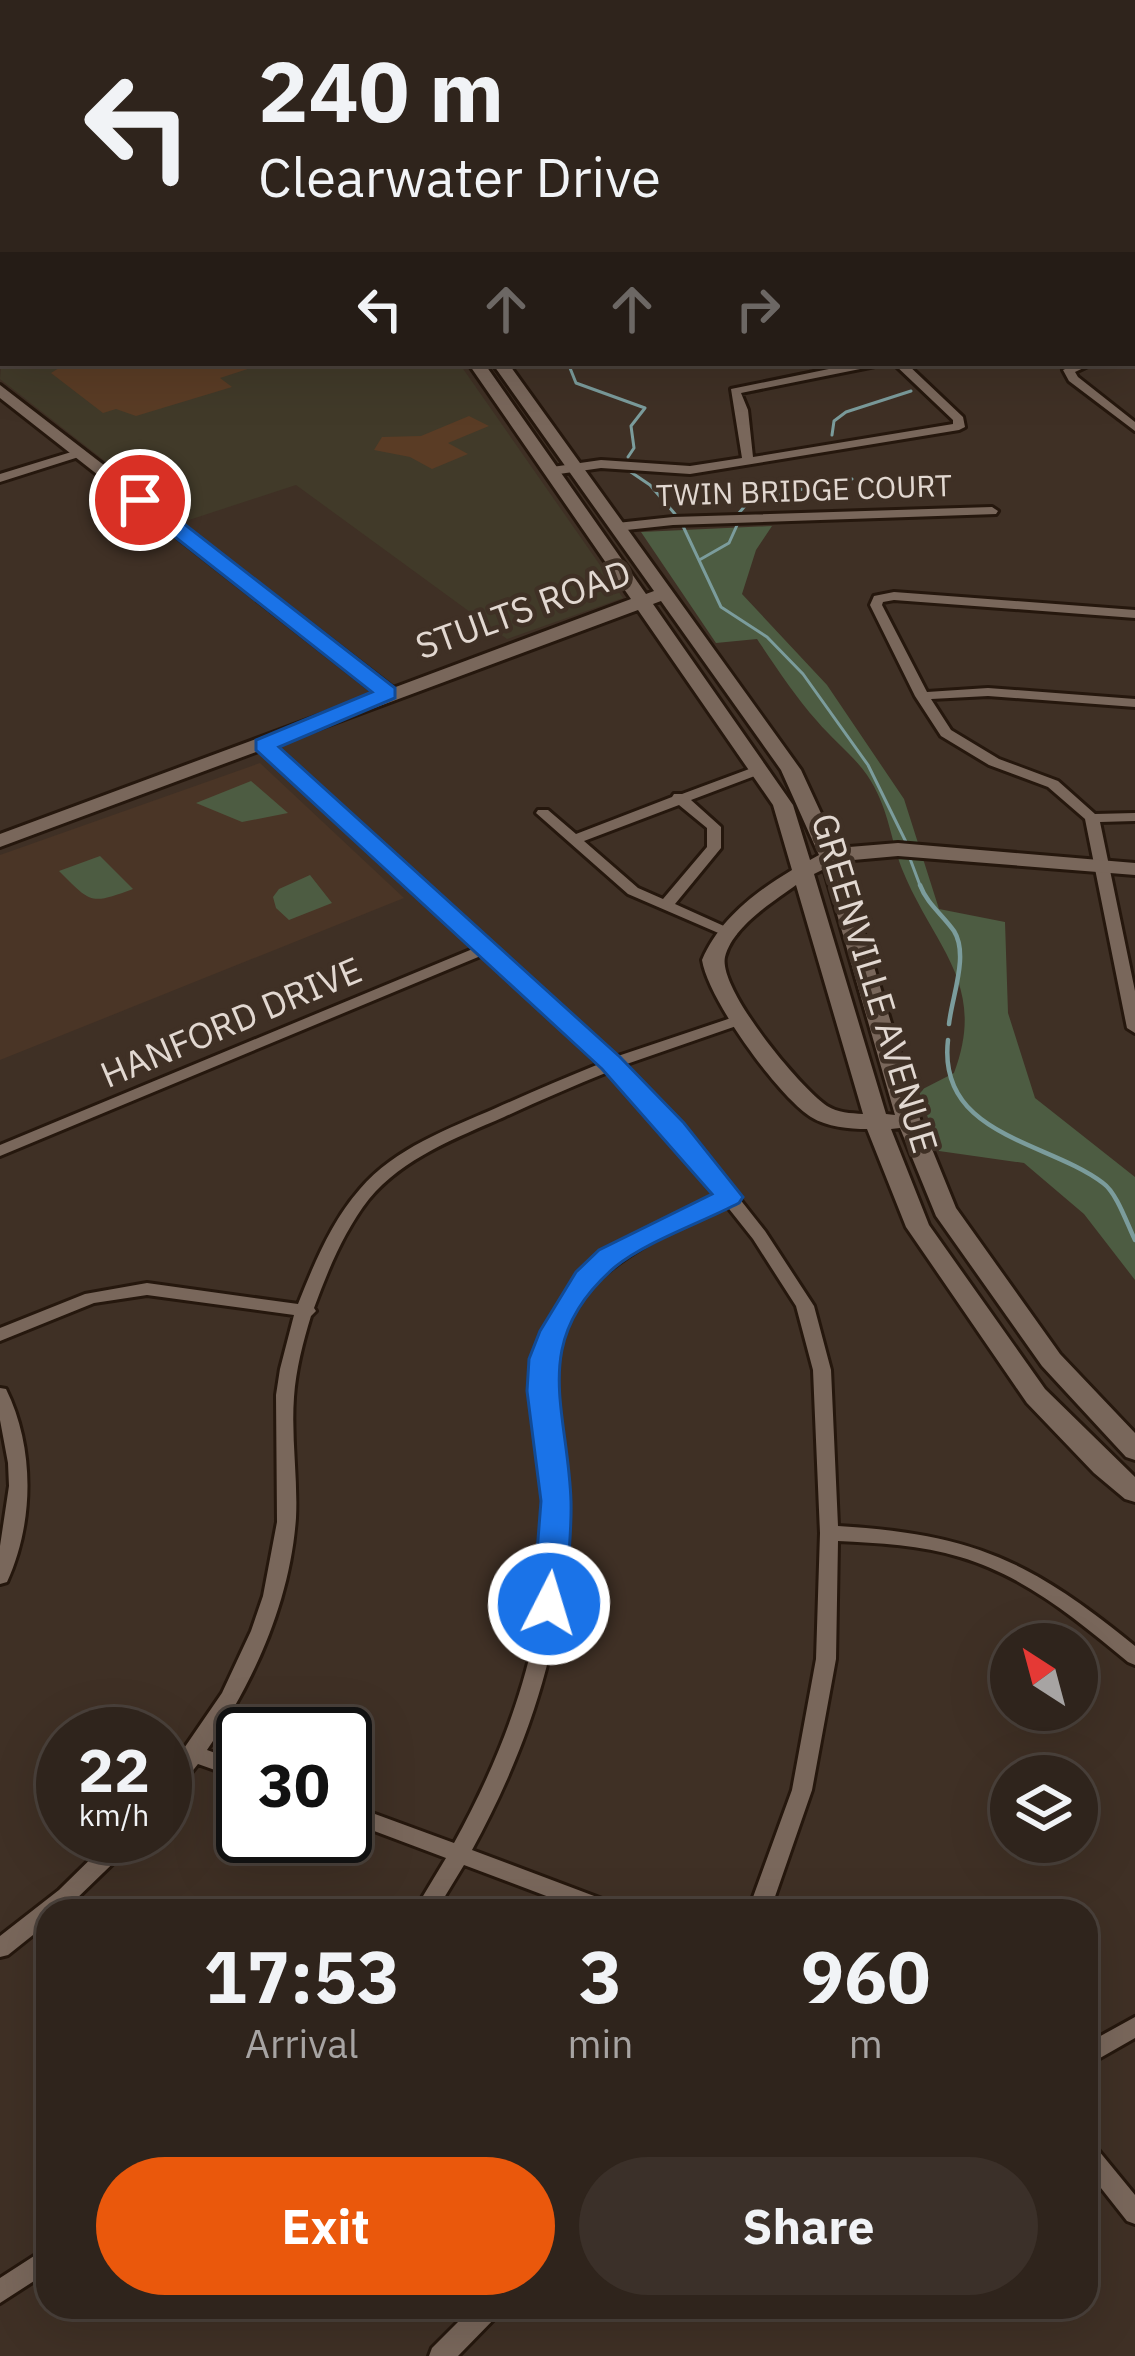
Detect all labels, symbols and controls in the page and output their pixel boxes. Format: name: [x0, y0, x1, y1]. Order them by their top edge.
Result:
text: 240 m: [258, 36, 504, 145]
icon: left: [60, 48, 216, 204]
text: Clearwater Drive: [258, 142, 661, 212]
icon: left: [347, 276, 413, 342]
icon: ahead: [473, 276, 539, 342]
icon: ahead: [599, 276, 665, 342]
icon: right: [725, 276, 791, 342]
pin: [89, 449, 191, 551]
street label: TWIN BRIDGE COURT: [655, 465, 953, 514]
icon: arrive: [107, 467, 173, 533]
street label: STULTS ROAD: [409, 548, 637, 669]
street label: GREENVILLE AVENUE: [801, 807, 950, 1158]
street label: HANFORD DRIVE: [93, 945, 368, 1098]
position arrow: [486, 1541, 612, 1667]
north arrow: [990, 1623, 1098, 1731]
map controls: [990, 1623, 1098, 1863]
speed limit sign: 30: [216, 1707, 372, 1863]
text: 22: [78, 1730, 150, 1809]
button: layers: [990, 1755, 1098, 1863]
text: km/h: [79, 1795, 149, 1834]
text: 17:53: [203, 1929, 400, 2023]
text: 3: [579, 1929, 622, 2023]
text: 960: [801, 1929, 931, 2023]
text: Arrival: [245, 2018, 359, 2069]
text: min: [568, 2018, 633, 2069]
text: m: [849, 2018, 883, 2069]
button: Exit: [96, 2157, 555, 2295]
button: Share: [579, 2157, 1038, 2295]

